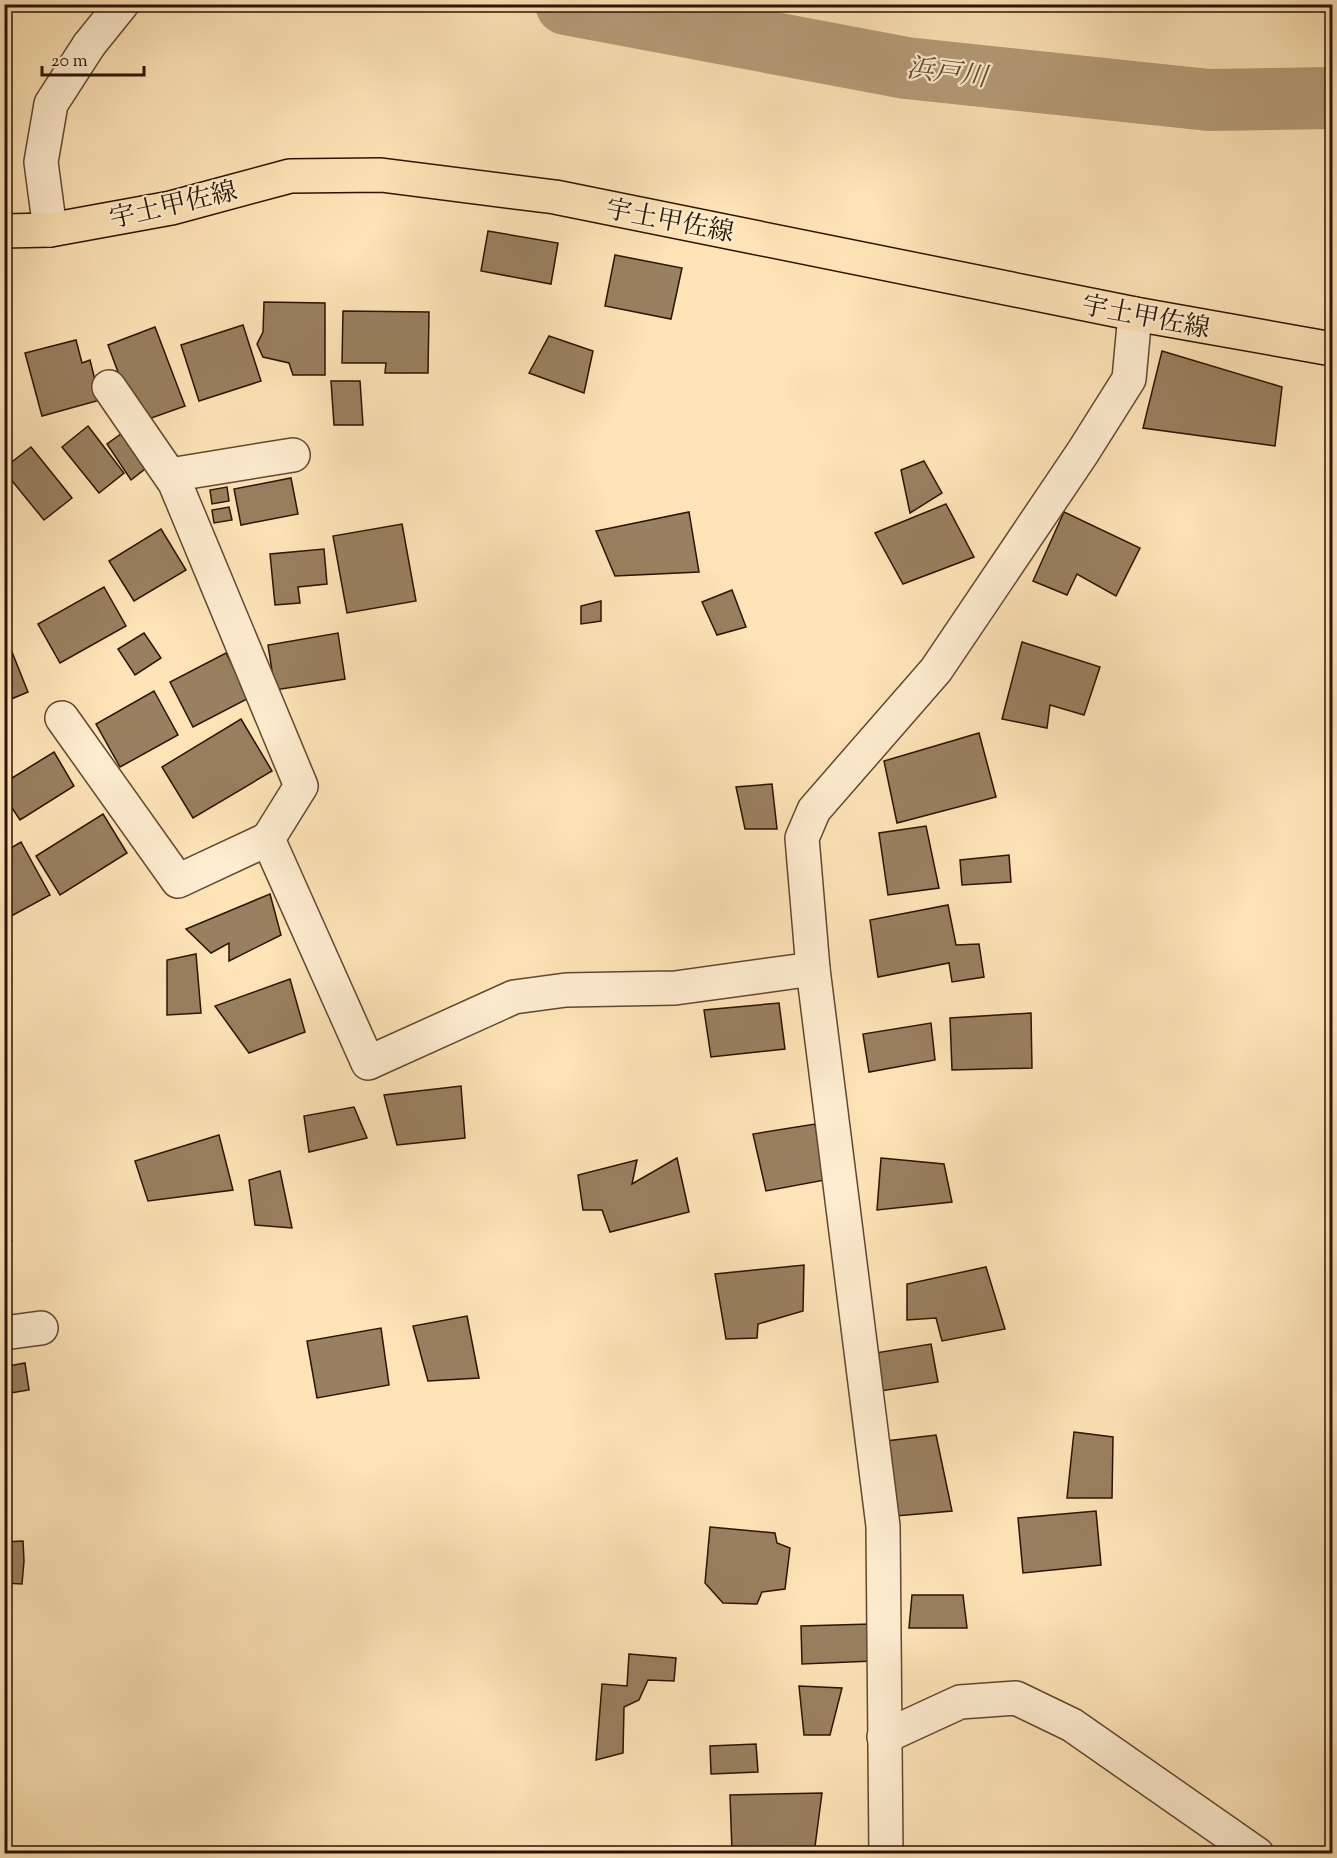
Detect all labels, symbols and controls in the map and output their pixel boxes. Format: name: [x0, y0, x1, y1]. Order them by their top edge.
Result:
scale bar: [42, 39, 144, 77]
text: 20 m: [51, 49, 88, 75]
water label: 浜戸川: [904, 50, 992, 99]
street label: 宇土甲佐線: [106, 174, 241, 239]
street label: 宇土甲佐線: [602, 192, 737, 253]
street label: 宇土甲佐線: [1078, 288, 1213, 349]

